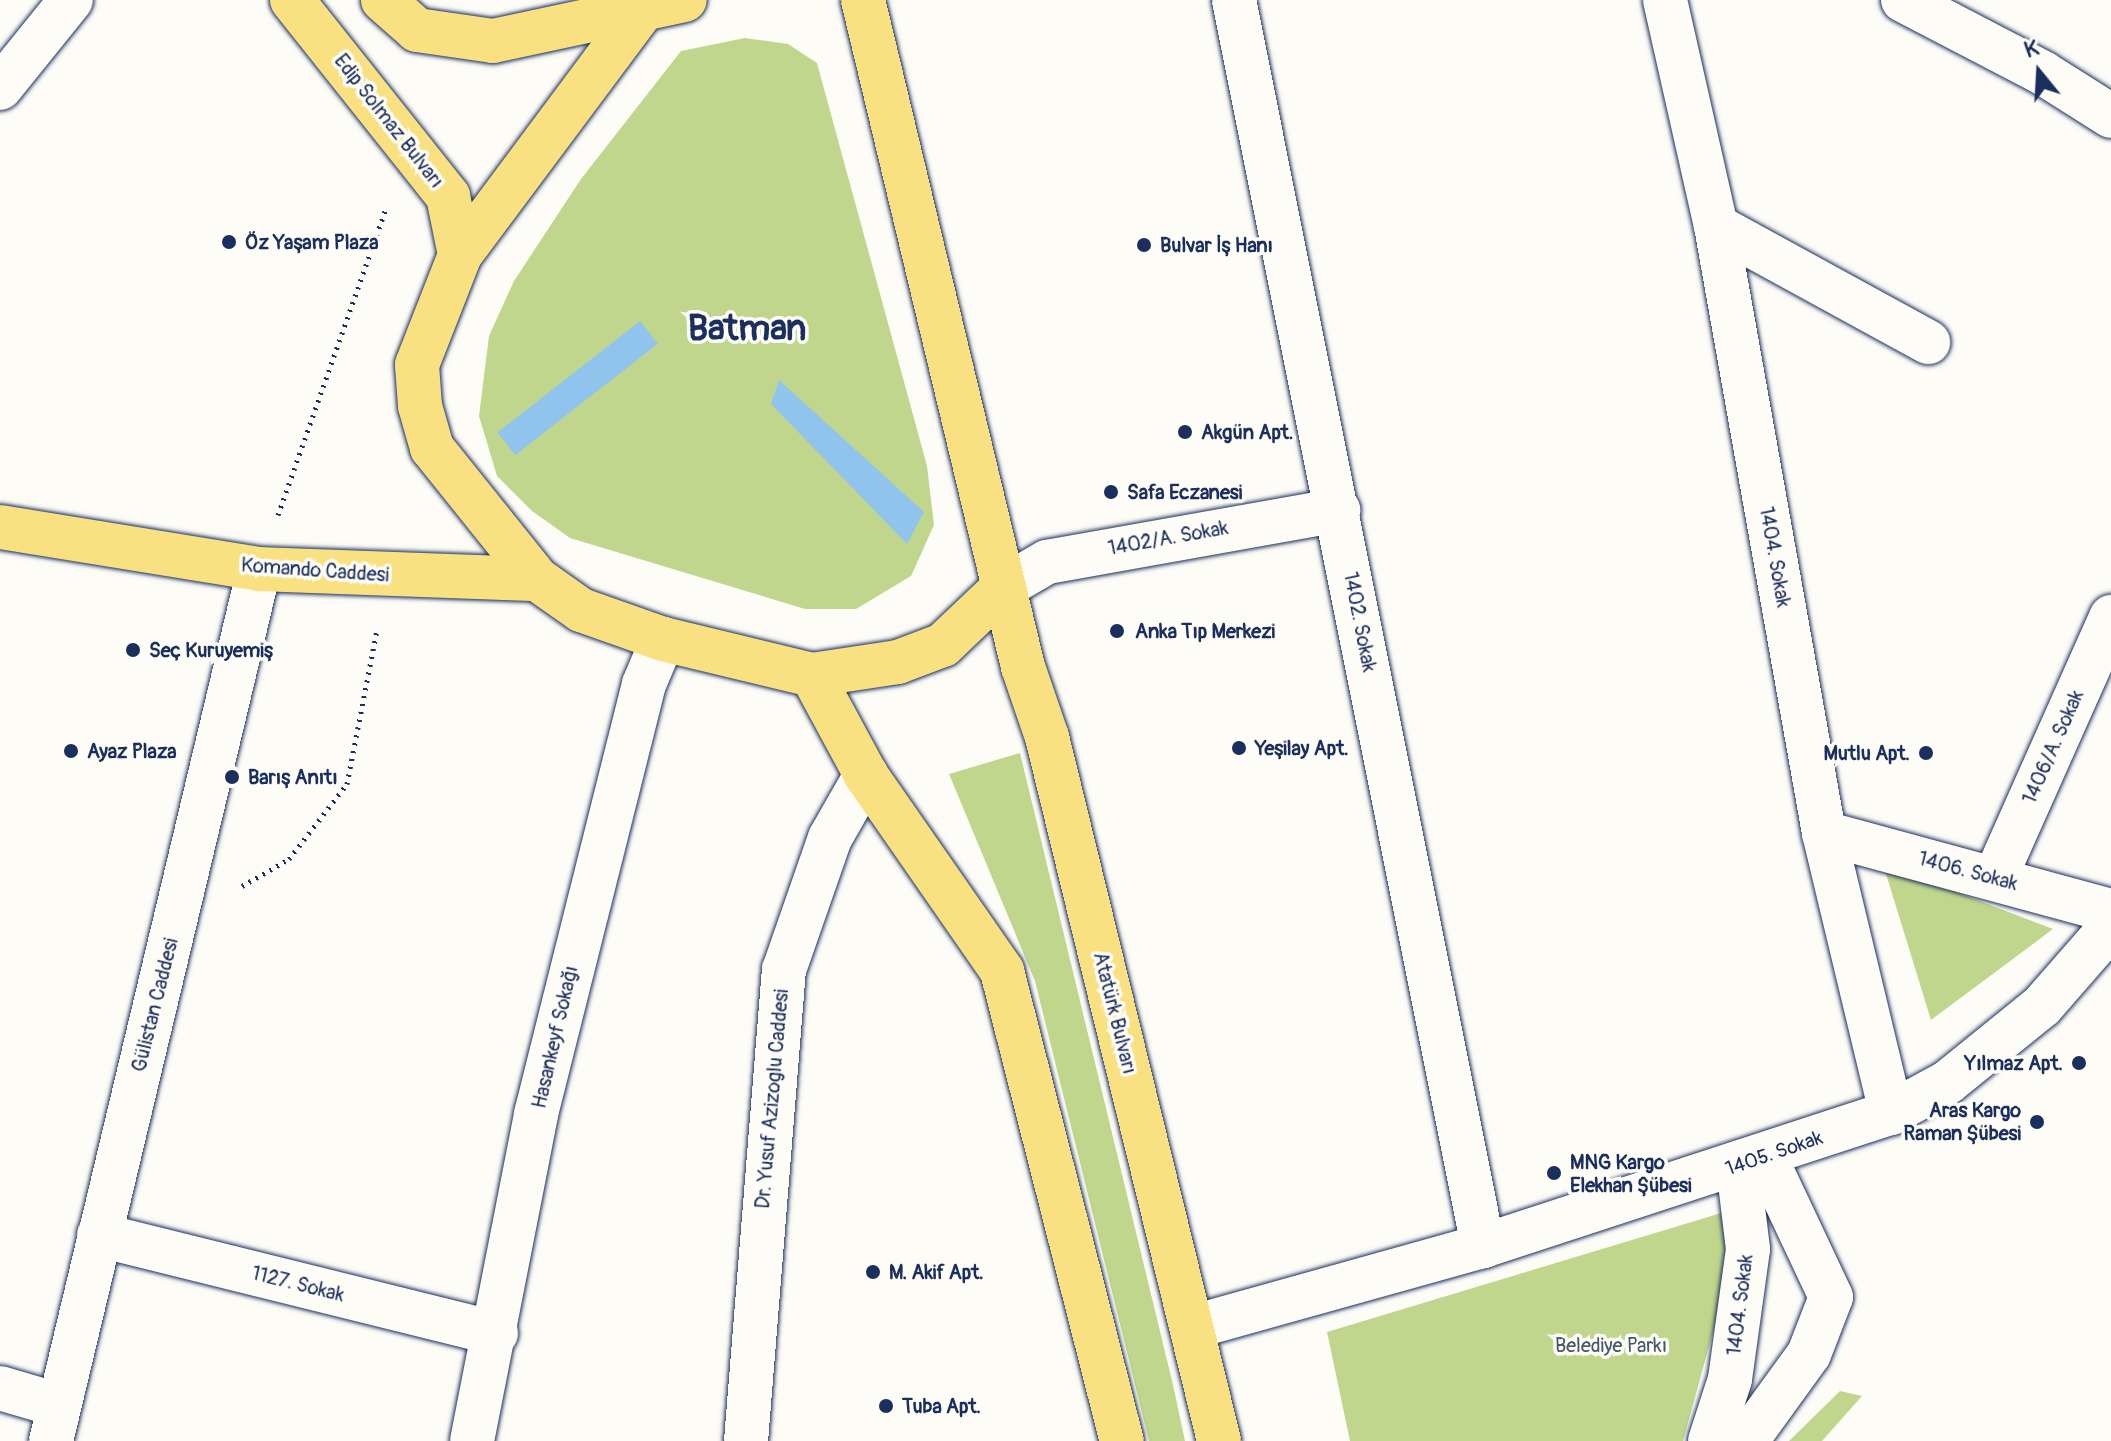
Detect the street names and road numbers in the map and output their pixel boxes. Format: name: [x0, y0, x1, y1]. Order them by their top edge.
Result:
street label: Edip Solmaz Bulvarı: [329, 49, 449, 193]
street label: 1404. Sokak: [1754, 505, 1796, 609]
street label: 1402/A. Sokak: [1106, 516, 1230, 560]
street label: Komando Caddesi: [240, 553, 390, 587]
street label: 1402. Sokak: [1339, 570, 1381, 674]
street label: 1406/A. Sokak: [2017, 686, 2089, 808]
street label: 1406. Sokak: [1916, 846, 2020, 896]
street label: Gülistan Caddesi: [127, 936, 183, 1074]
street label: Atatürk Bulvarı: [1088, 949, 1142, 1077]
street label: Hasankeyf Sokağı: [527, 963, 583, 1111]
street label: Dr. Yusuf Azizoglu Caddesi: [750, 988, 794, 1210]
street label: 1405. Sokak: [1722, 1125, 1826, 1181]
street label: 1404. Sokak: [1722, 1253, 1758, 1357]
street label: 1127. Sokak: [249, 1261, 347, 1307]

